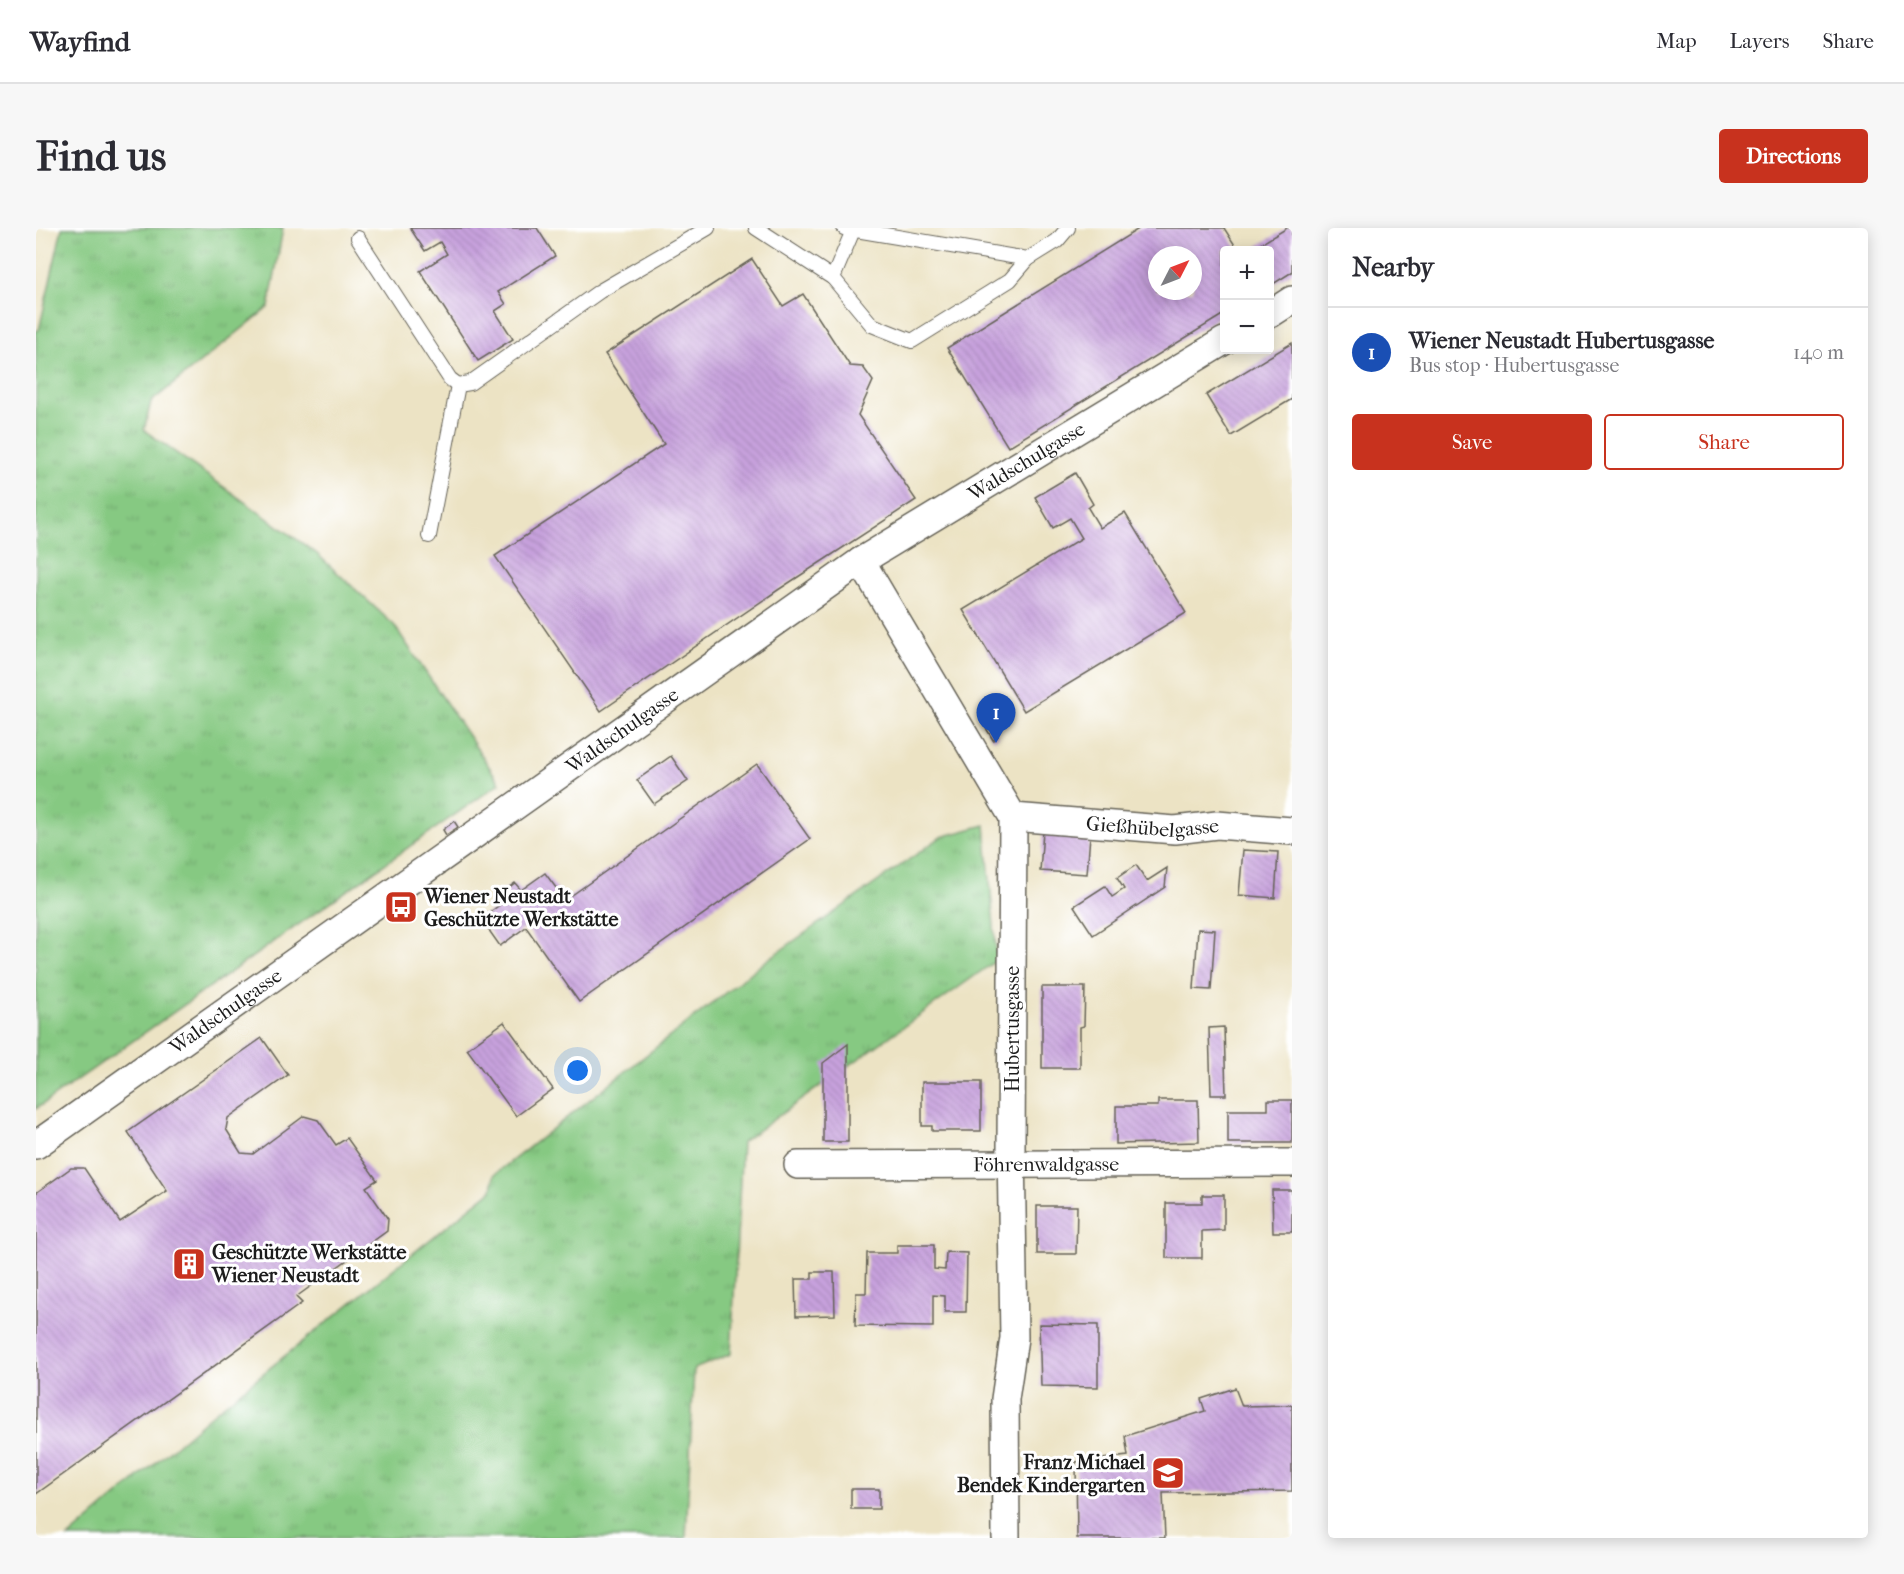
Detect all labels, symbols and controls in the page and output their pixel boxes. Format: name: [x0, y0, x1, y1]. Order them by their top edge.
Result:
text: Wayfind: [30, 25, 130, 58]
text: Map: [1656, 29, 1697, 53]
text: Layers: [1730, 29, 1789, 53]
text: Share: [1822, 29, 1874, 53]
button: Directions: [1719, 129, 1868, 183]
text: Find us: [36, 132, 166, 181]
north arrow: [1148, 246, 1202, 300]
map controls: [1220, 246, 1274, 354]
button: +: [1220, 246, 1274, 300]
text: Nearby: [1352, 252, 1434, 283]
button: −: [1220, 300, 1274, 354]
text: Wiener Neustadt Hubertusgasse: [1409, 328, 1714, 354]
text: 1: [1368, 341, 1375, 364]
text: 140 m: [1793, 341, 1844, 364]
text: Bus stop · Hubertusgasse: [1409, 354, 1619, 377]
button: Save: [1352, 414, 1592, 470]
button: Share: [1604, 414, 1844, 470]
street label: Waldschulgasse: [963, 417, 1089, 506]
street label: Waldschulgasse: [561, 683, 683, 779]
pin: 1: [976, 694, 1016, 743]
street label: Gießhübelgasse: [1085, 812, 1220, 842]
place label: Wiener Neustadt Geschützte Werkstätte: [423, 885, 619, 931]
bus stop icon: Wiener Neustadt Geschützte Werkstätte: [383, 889, 419, 925]
street label: Waldschulgasse: [164, 964, 286, 1060]
street label: Hubertusgasse: [1001, 966, 1024, 1092]
your location: [563, 1056, 592, 1085]
street label: Föhrenwaldgasse: [973, 1153, 1119, 1176]
place label: Geschützte Werkstätte Wiener Neustadt: [211, 1241, 407, 1287]
building icon: Geschützte Werkstätte Wiener Neustadt: [171, 1246, 207, 1282]
place label: Franz Michael Bendek Kindergarten: [957, 1451, 1145, 1497]
school or university icon: Franz Michael Bendek Kindergarten: [1150, 1455, 1186, 1491]

